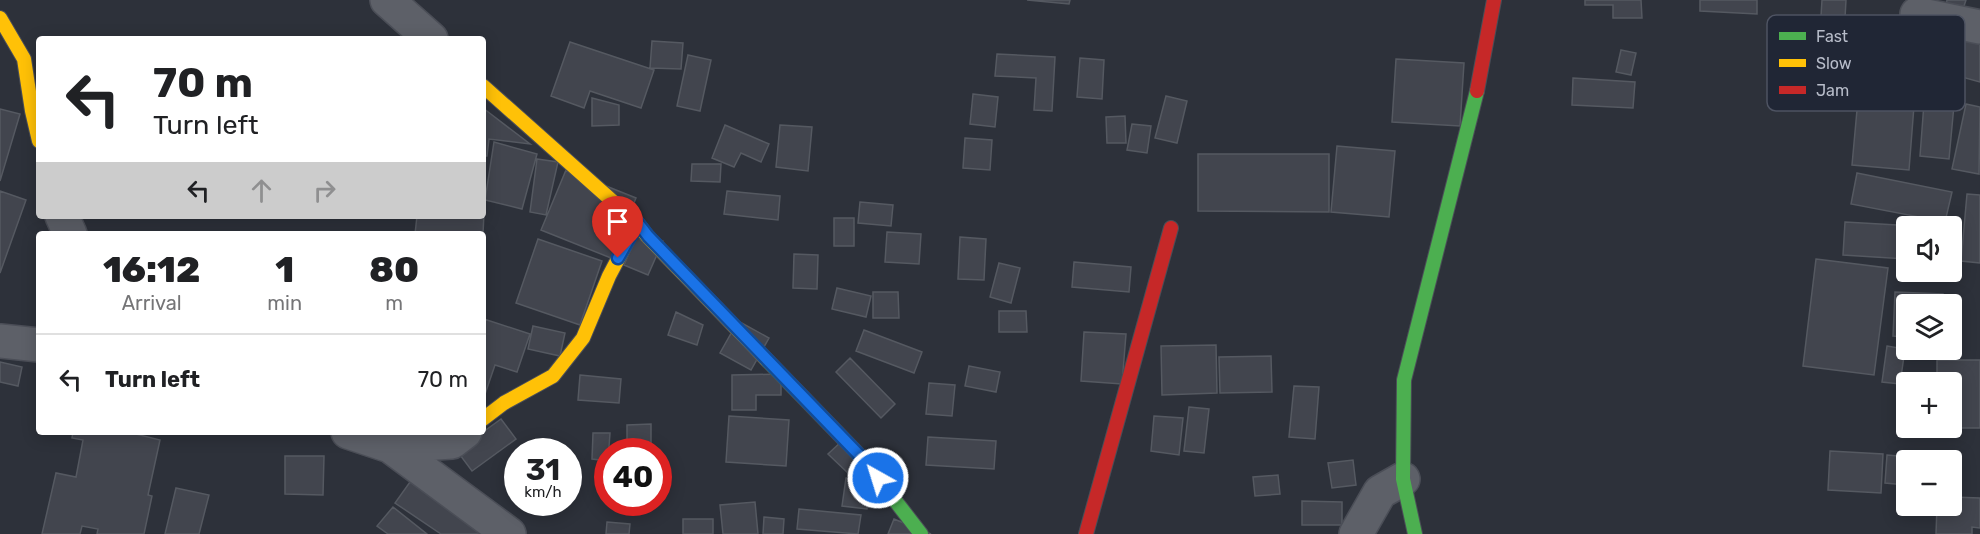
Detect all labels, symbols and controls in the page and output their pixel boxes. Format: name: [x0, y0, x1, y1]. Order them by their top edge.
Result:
legend: [1767, 15, 1965, 111]
text: Fast: [1816, 27, 1848, 46]
text: Slow: [1816, 54, 1852, 73]
text: 70 m: [153, 58, 253, 108]
icon: left: [54, 60, 132, 138]
text: Jam: [1816, 81, 1849, 100]
text: Turn left: [153, 109, 258, 141]
icon: left: [182, 174, 215, 207]
icon: ahead: [245, 174, 278, 207]
icon: right: [308, 174, 341, 207]
pin: [592, 196, 643, 258]
icon: arrive: [601, 205, 634, 238]
map controls: [1896, 216, 1962, 516]
button: sound: [1896, 216, 1962, 282]
text: 16:12: [103, 248, 200, 291]
text: 1: [275, 248, 294, 291]
text: 80: [369, 248, 419, 291]
text: Arrival: [122, 291, 182, 315]
text: min: [267, 291, 302, 315]
text: m: [385, 291, 403, 315]
button: layers: [1896, 294, 1962, 360]
icon: left: [54, 363, 87, 396]
text: Turn left: [105, 366, 200, 393]
text: 70 m: [418, 366, 468, 393]
button: +: [1896, 372, 1962, 438]
speed limit sign: 40: [594, 438, 672, 516]
position arrow: [846, 446, 910, 510]
button: −: [1896, 450, 1962, 516]
text: 31: [526, 452, 560, 488]
text: km/h: [524, 483, 562, 501]

